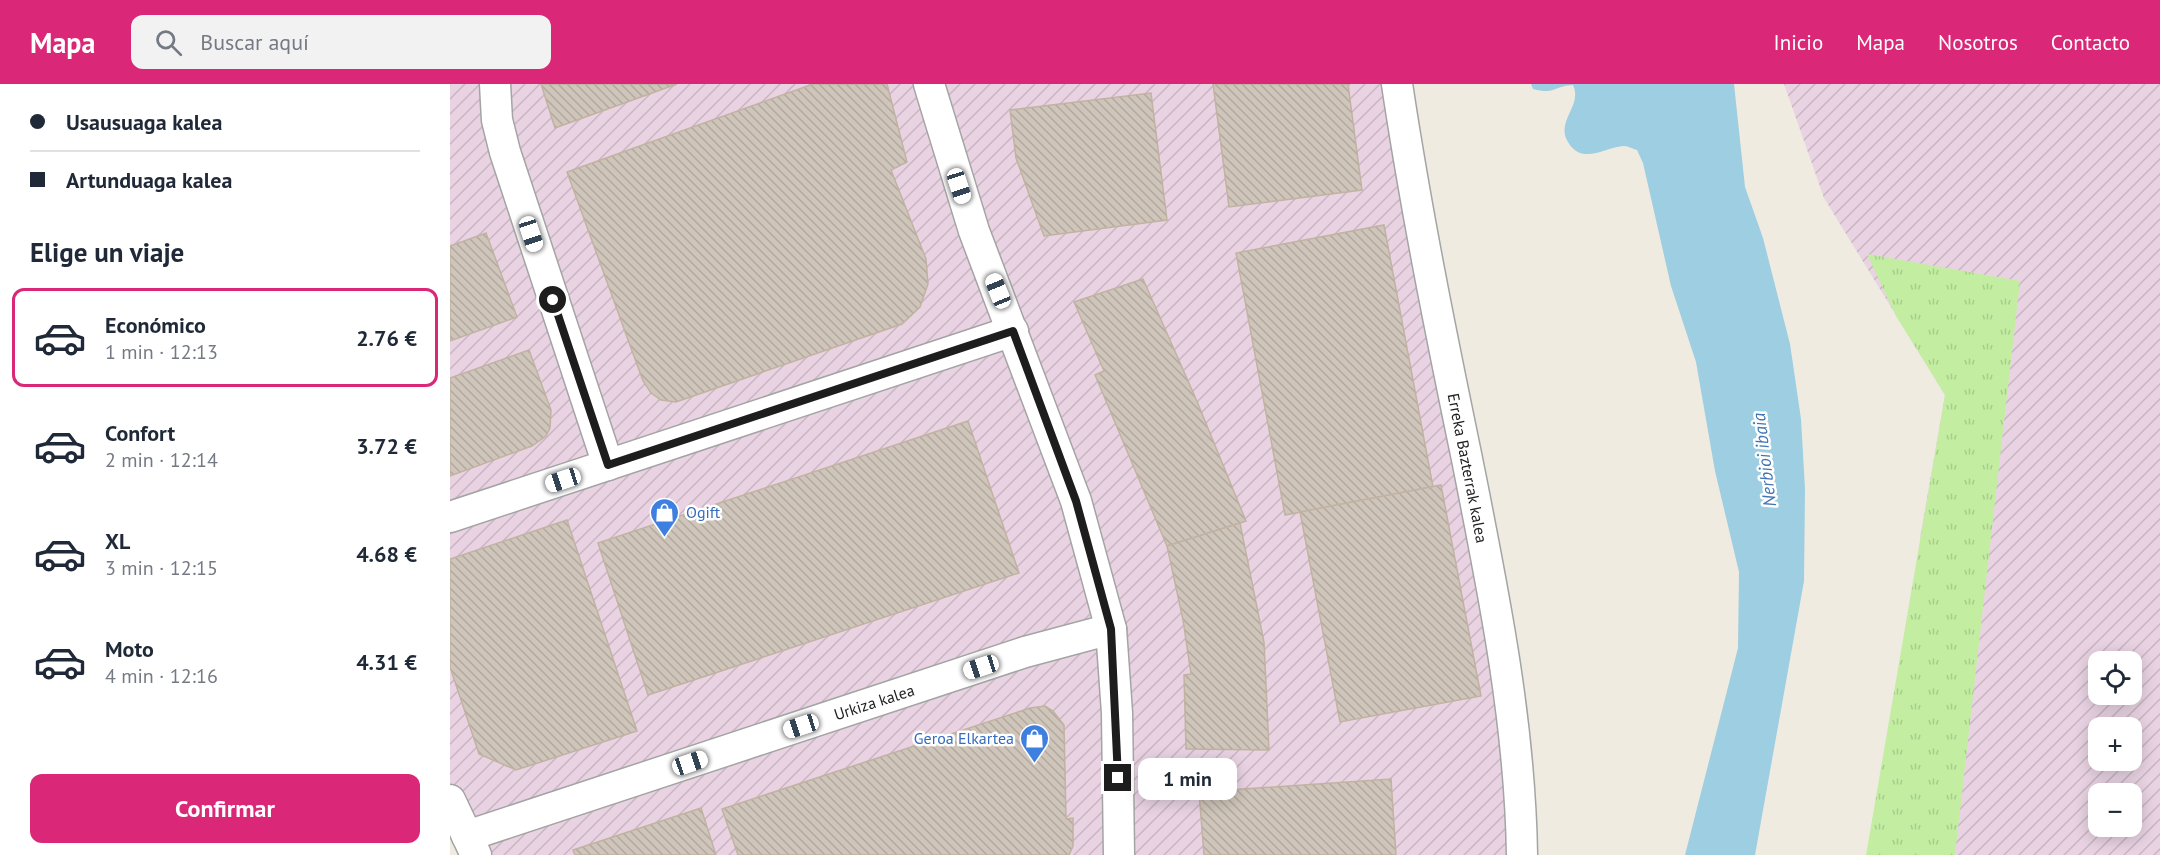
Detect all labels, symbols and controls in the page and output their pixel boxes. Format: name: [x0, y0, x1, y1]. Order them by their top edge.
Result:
search box: [131, 15, 551, 69]
text: Mapa: [30, 24, 95, 61]
icon: search: [152, 26, 185, 59]
text: Buscar aquí: [200, 28, 309, 56]
text: Inicio: [1774, 29, 1823, 56]
text: Mapa: [1856, 29, 1905, 56]
text: Nosotros: [1938, 29, 2018, 56]
text: Contacto: [2051, 29, 2130, 56]
text: Usausuaga kalea: [66, 108, 222, 136]
text: Artunduaga kalea: [66, 166, 232, 194]
car: [945, 166, 973, 206]
car: [517, 214, 545, 254]
text: Elige un viaje: [30, 235, 184, 269]
car: [983, 271, 1013, 311]
route start: [539, 286, 566, 313]
icon: car: [33, 311, 87, 365]
text: Económico: [105, 311, 206, 339]
text: 2.76 €: [356, 324, 417, 352]
text: 1 min · 12:13: [105, 339, 218, 365]
street label: Erreka Bazterrak kalea: [1444, 392, 1492, 544]
water label: Nerbioi ibaia: [1747, 411, 1781, 508]
icon: car: [33, 419, 87, 473]
text: Confort: [105, 419, 175, 447]
text: 3.72 €: [356, 432, 417, 460]
text: 2 min · 12:14: [105, 447, 218, 473]
car: [543, 466, 583, 494]
shop icon: Ogift: [649, 496, 681, 538]
place label: Ogift: [686, 502, 721, 522]
icon: car: [33, 527, 87, 581]
text: XL: [105, 527, 130, 555]
text: 4.68 €: [356, 540, 417, 568]
text: 3 min · 12:15: [105, 555, 218, 581]
icon: car: [33, 635, 87, 689]
text: Moto: [105, 635, 154, 663]
text: 4.31 €: [356, 648, 417, 676]
map controls: [2088, 651, 2142, 837]
button: locate: [2088, 651, 2142, 705]
car: [961, 653, 1001, 681]
text: 4 min · 12:16: [105, 663, 218, 689]
street label: Urkiza kalea: [831, 680, 917, 724]
car: [781, 712, 821, 740]
button: +: [2088, 717, 2142, 771]
shop icon: Geroa Elkartea: [1019, 722, 1051, 764]
place label: Geroa Elkartea: [914, 728, 1014, 748]
car: [670, 749, 710, 777]
callout: 1 min: [1139, 757, 1238, 799]
route end: [1104, 764, 1131, 791]
text: 1 min: [1163, 766, 1212, 792]
button: Confirmar: [30, 774, 420, 843]
button: −: [2088, 783, 2142, 837]

